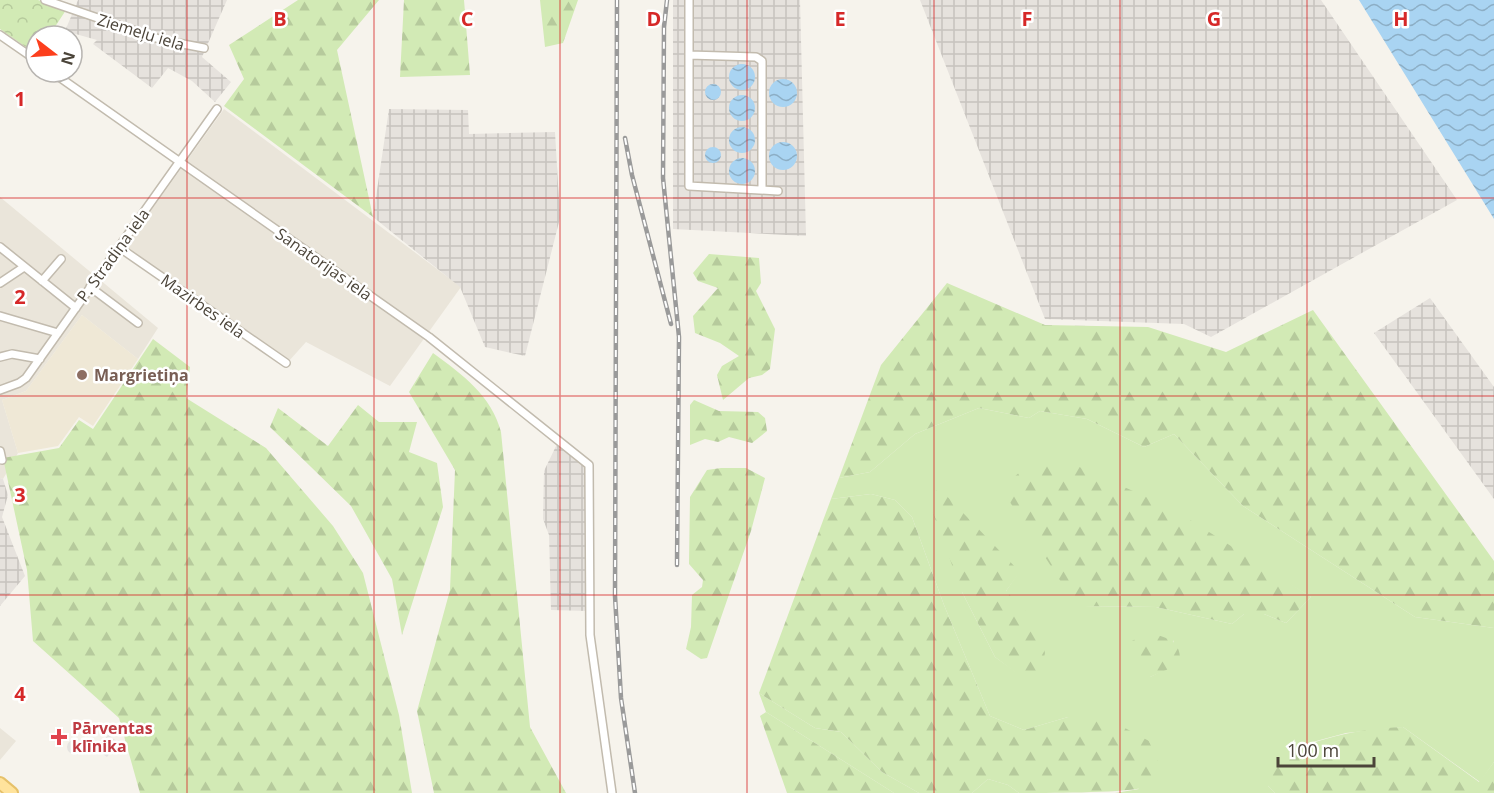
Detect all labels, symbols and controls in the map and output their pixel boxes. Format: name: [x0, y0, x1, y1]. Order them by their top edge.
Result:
text: B: [273, 5, 287, 32]
text: C: [461, 5, 474, 32]
text: D: [647, 5, 661, 32]
text: E: [834, 5, 846, 32]
text: F: [1022, 5, 1032, 32]
text: G: [1207, 5, 1221, 32]
text: H: [1393, 5, 1409, 32]
street label: Ziemeļu iela: [95, 8, 187, 56]
north arrow: [24, 24, 84, 84]
text: N: [56, 49, 81, 68]
text: 1: [14, 85, 26, 112]
street label: P. Stradiņa iela: [72, 204, 154, 306]
street label: Sanatorijas iela: [271, 223, 377, 305]
street label: Mazirbes iela: [157, 269, 249, 343]
text: 2: [14, 283, 26, 310]
place label: Margrietiņa: [94, 364, 189, 386]
marker: Margrietiņa: [75, 368, 89, 382]
text: 3: [14, 481, 26, 508]
text: 4: [14, 680, 26, 707]
place label: Pārventas klīnika: [72, 717, 153, 757]
marker: Pārventas klīnika: [50, 728, 68, 746]
scale bar: [1278, 730, 1374, 768]
text: 100 m: [1287, 738, 1339, 762]

